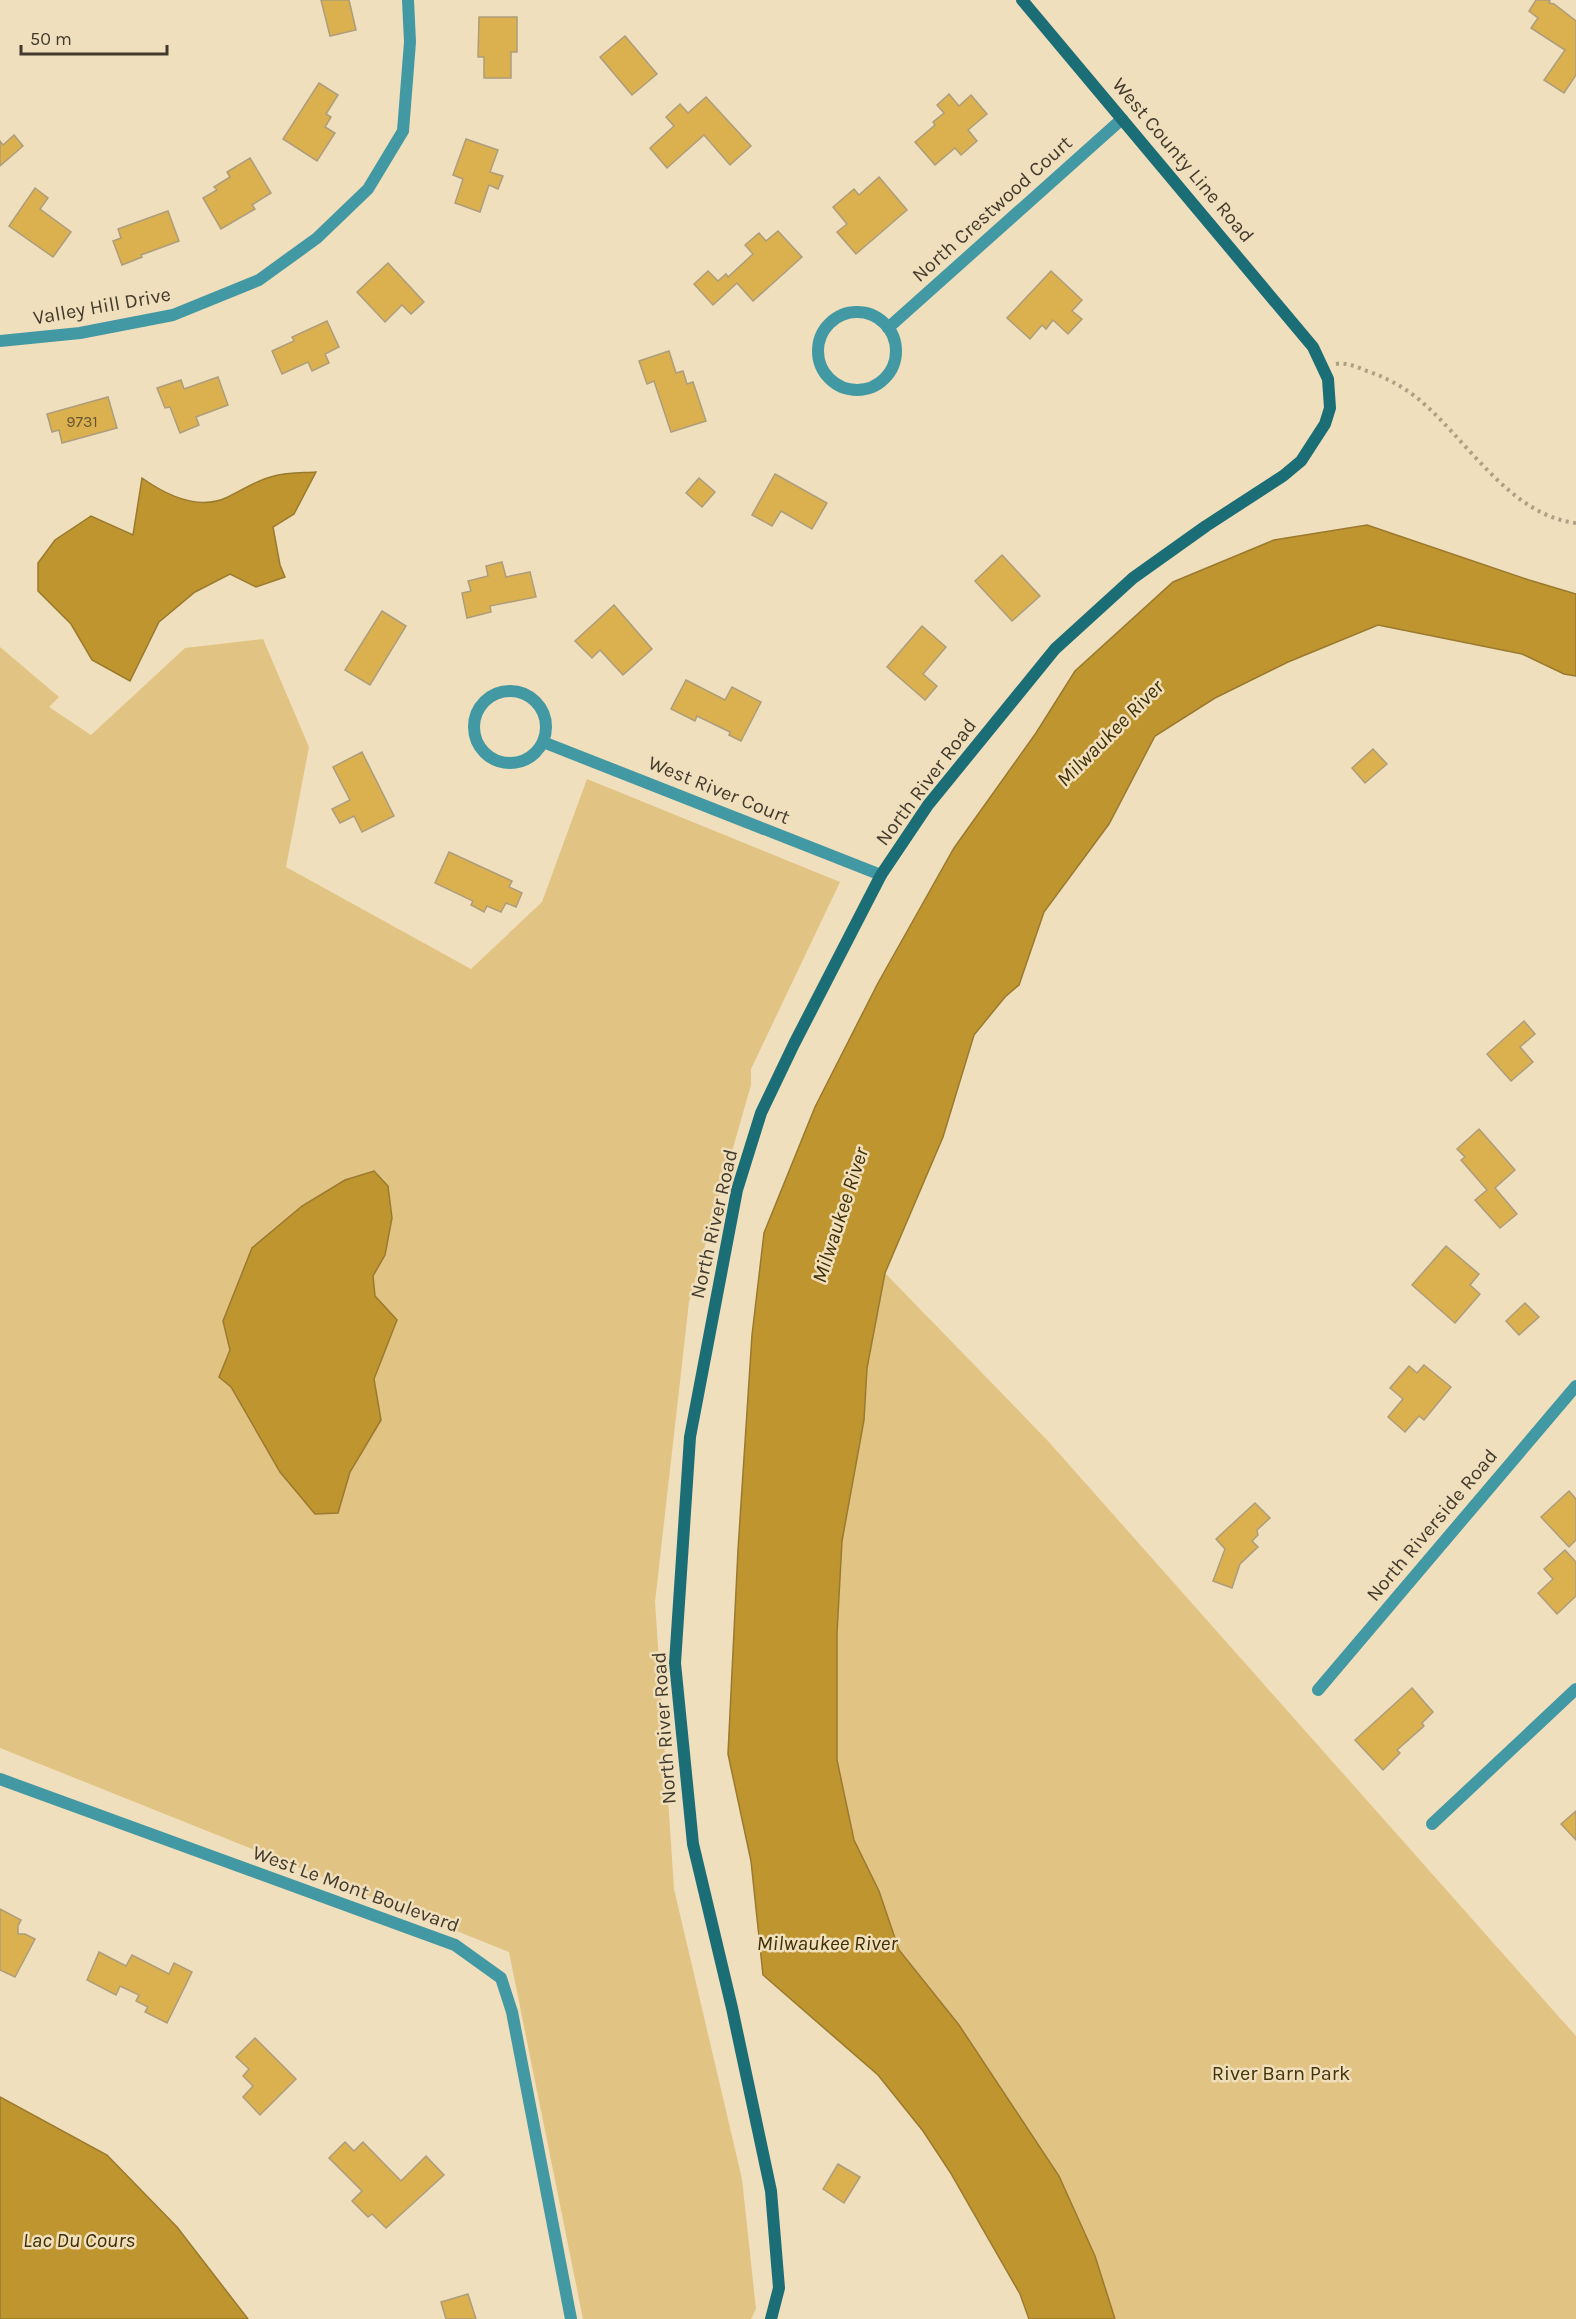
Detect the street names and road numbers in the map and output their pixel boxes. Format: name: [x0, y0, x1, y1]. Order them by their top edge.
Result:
street label: West County Line Road: [1107, 73, 1259, 247]
street label: North Crestwood Court: [907, 131, 1077, 287]
street label: Valley Hill Drive: [31, 283, 173, 329]
street label: North River Road: [871, 714, 981, 850]
street label: West River Court: [645, 751, 794, 829]
street label: North River Road: [686, 1147, 742, 1301]
street label: North Riverside Road: [1362, 1444, 1502, 1606]
street label: North River Road: [647, 1651, 681, 1805]
street label: West Le Mont Boulevard: [249, 1841, 463, 1937]

